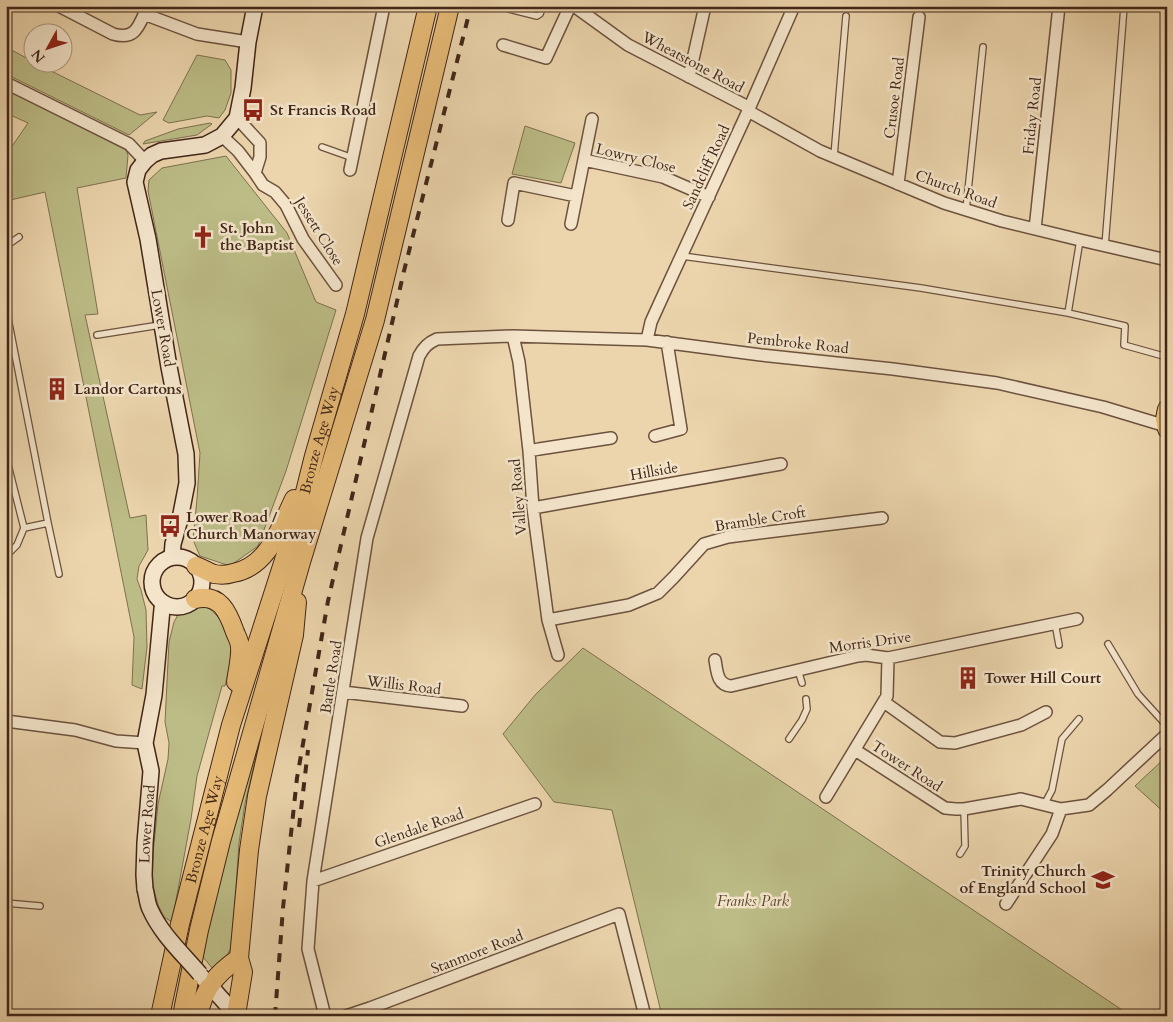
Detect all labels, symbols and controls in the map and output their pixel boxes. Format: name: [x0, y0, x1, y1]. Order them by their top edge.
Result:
north arrow: [22, 22, 72, 72]
street label: Wheatstone Road: [638, 26, 748, 97]
text: N: [27, 45, 50, 67]
street label: Crusoe Road: [879, 56, 909, 140]
street label: Friday Road: [1018, 76, 1046, 156]
bus stop icon: St Francis Road: [240, 97, 266, 123]
place label: St Francis Road: [270, 100, 377, 120]
street label: Sandcliff Road: [678, 121, 734, 213]
street label: Lowry Close: [594, 138, 678, 178]
street label: Church Road: [912, 165, 1000, 213]
street label: Jessett Close: [289, 191, 348, 269]
place label: St. John the Baptist: [220, 218, 295, 255]
church icon: St. John the Baptist: [190, 224, 216, 250]
street label: Lower Road: [146, 288, 180, 368]
street label: Pembroke Road: [746, 328, 850, 358]
building icon: Landor Cartons: [44, 376, 70, 402]
place label: Landor Cartons: [74, 379, 182, 399]
street label: Bronze Age Way: [295, 384, 344, 496]
street label: Hillside: [628, 457, 680, 485]
street label: Valley Road: [505, 458, 531, 536]
street label: Bramble Croft: [713, 502, 807, 536]
place label: Lower Road / Church Manorway: [186, 507, 317, 544]
bus stop icon: Lower Road / Church Manorway: [157, 513, 183, 539]
street label: Morris Drive: [828, 626, 913, 658]
street label: Battle Road: [315, 639, 347, 715]
building icon: Tower Hill Court: [955, 665, 981, 691]
place label: Tower Hill Court: [984, 668, 1102, 688]
street label: Willis Road: [365, 670, 442, 699]
street label: Tower Road: [868, 736, 946, 796]
street label: Bronze Age Way: [181, 773, 228, 885]
street label: Lower Road: [134, 784, 160, 864]
street label: Glendale Road: [372, 803, 466, 853]
place label: Trinity Church of England School: [959, 861, 1087, 898]
school or university icon: Trinity Church of England School: [1090, 867, 1116, 893]
park label: Franks Park: [717, 891, 789, 911]
street label: Stanmore Road: [428, 925, 526, 979]

